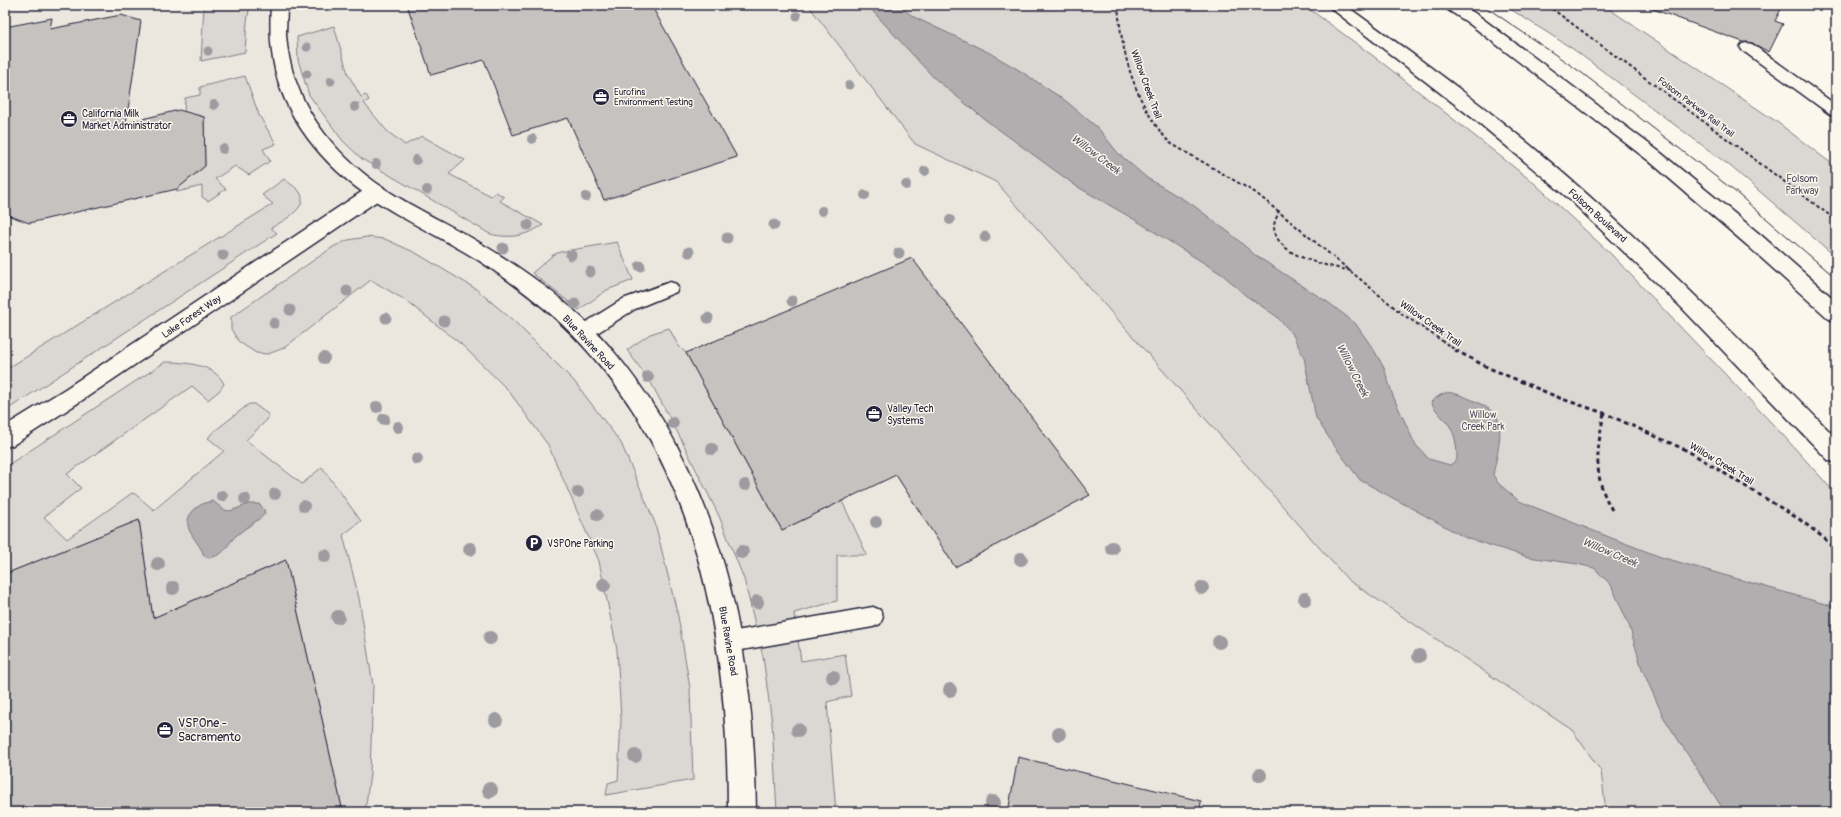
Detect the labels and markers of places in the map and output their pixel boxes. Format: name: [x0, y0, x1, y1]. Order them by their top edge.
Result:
office icon: Eurofins Environment Testing: [591, 87, 611, 107]
place label: Eurofins Environment Testing: [614, 87, 693, 108]
place label: California Milk Market Administrator: [82, 108, 172, 132]
office icon: California Milk Market Administrator: [59, 109, 79, 129]
place label: Valley Tech Systems: [887, 403, 934, 427]
office icon: Valley Tech Systems: [864, 404, 884, 424]
parking icon: VSPOne Parking: [524, 533, 544, 553]
place label: VSPOne Parking: [547, 538, 613, 550]
place label: VSPOne - Sacramento: [178, 716, 241, 745]
office icon: VSPOne - Sacramento: [155, 720, 175, 740]

